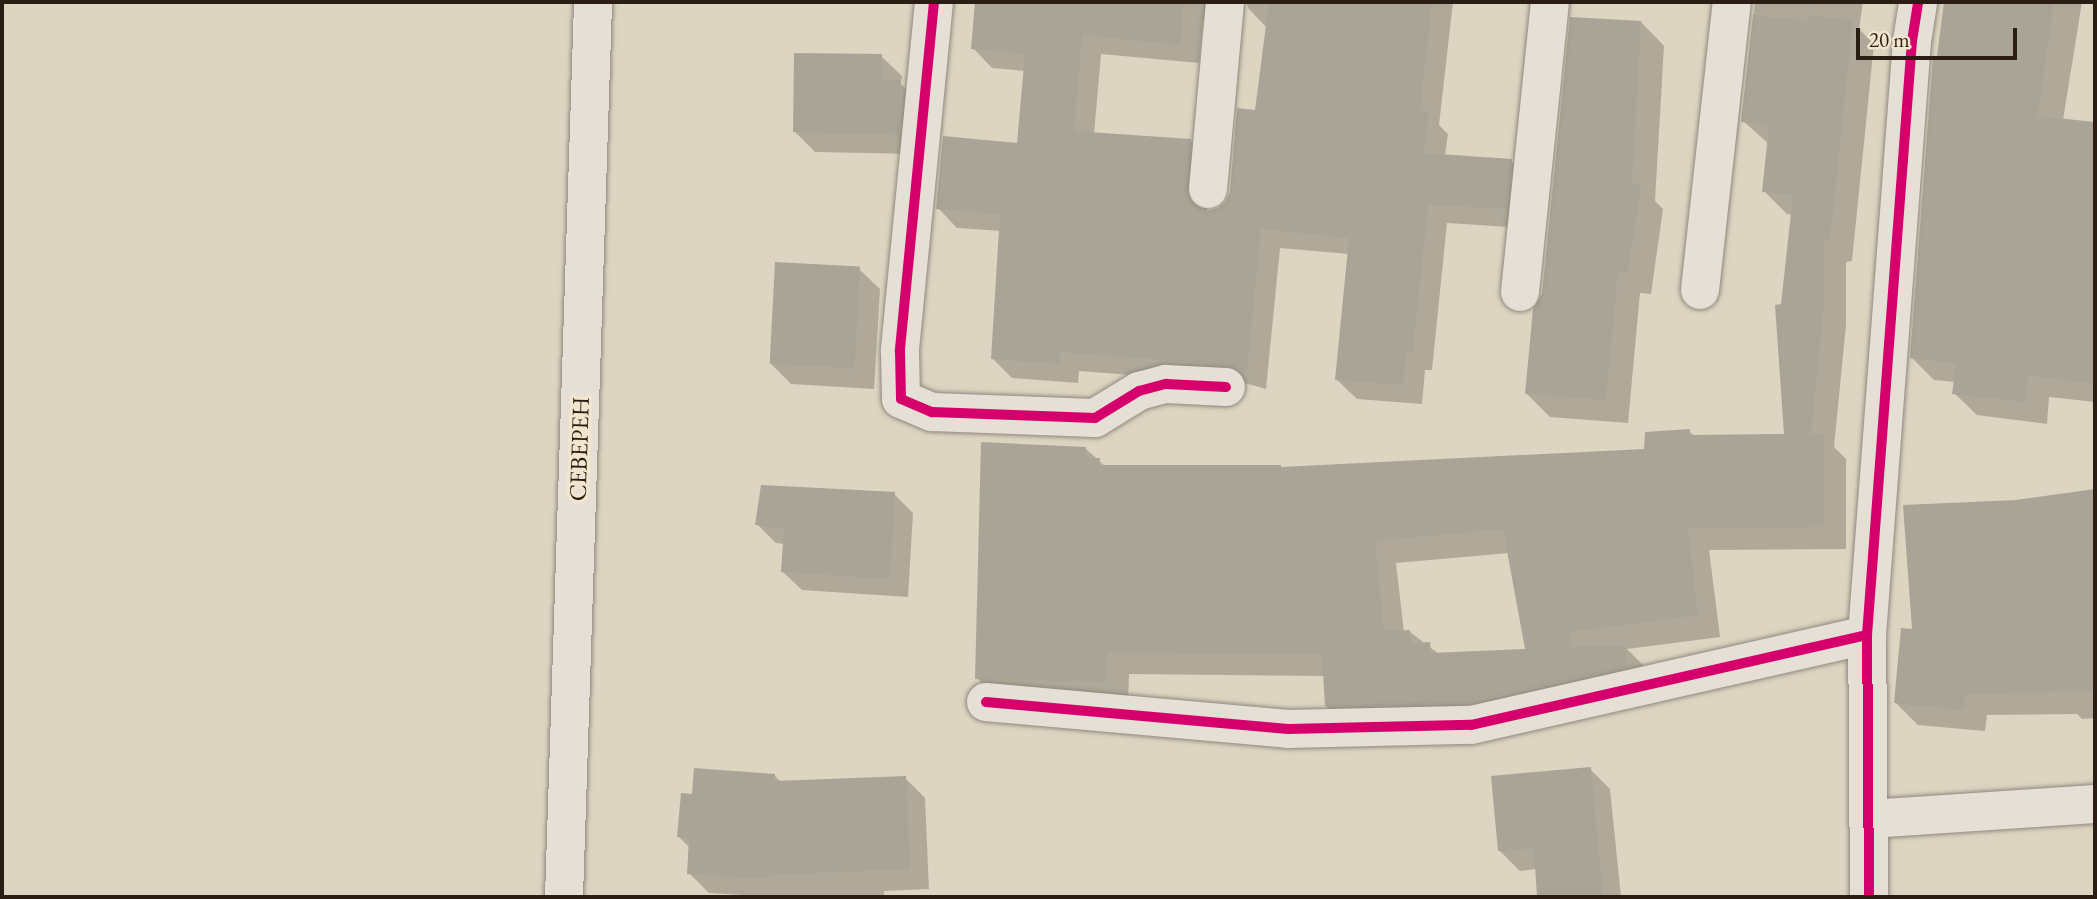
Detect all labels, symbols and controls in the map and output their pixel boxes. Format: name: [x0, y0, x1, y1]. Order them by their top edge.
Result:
scale bar: [1859, 14, 2020, 58]
text: 20 m: [1869, 26, 1910, 53]
street label: СЕВЕРЕН: [563, 396, 595, 502]

